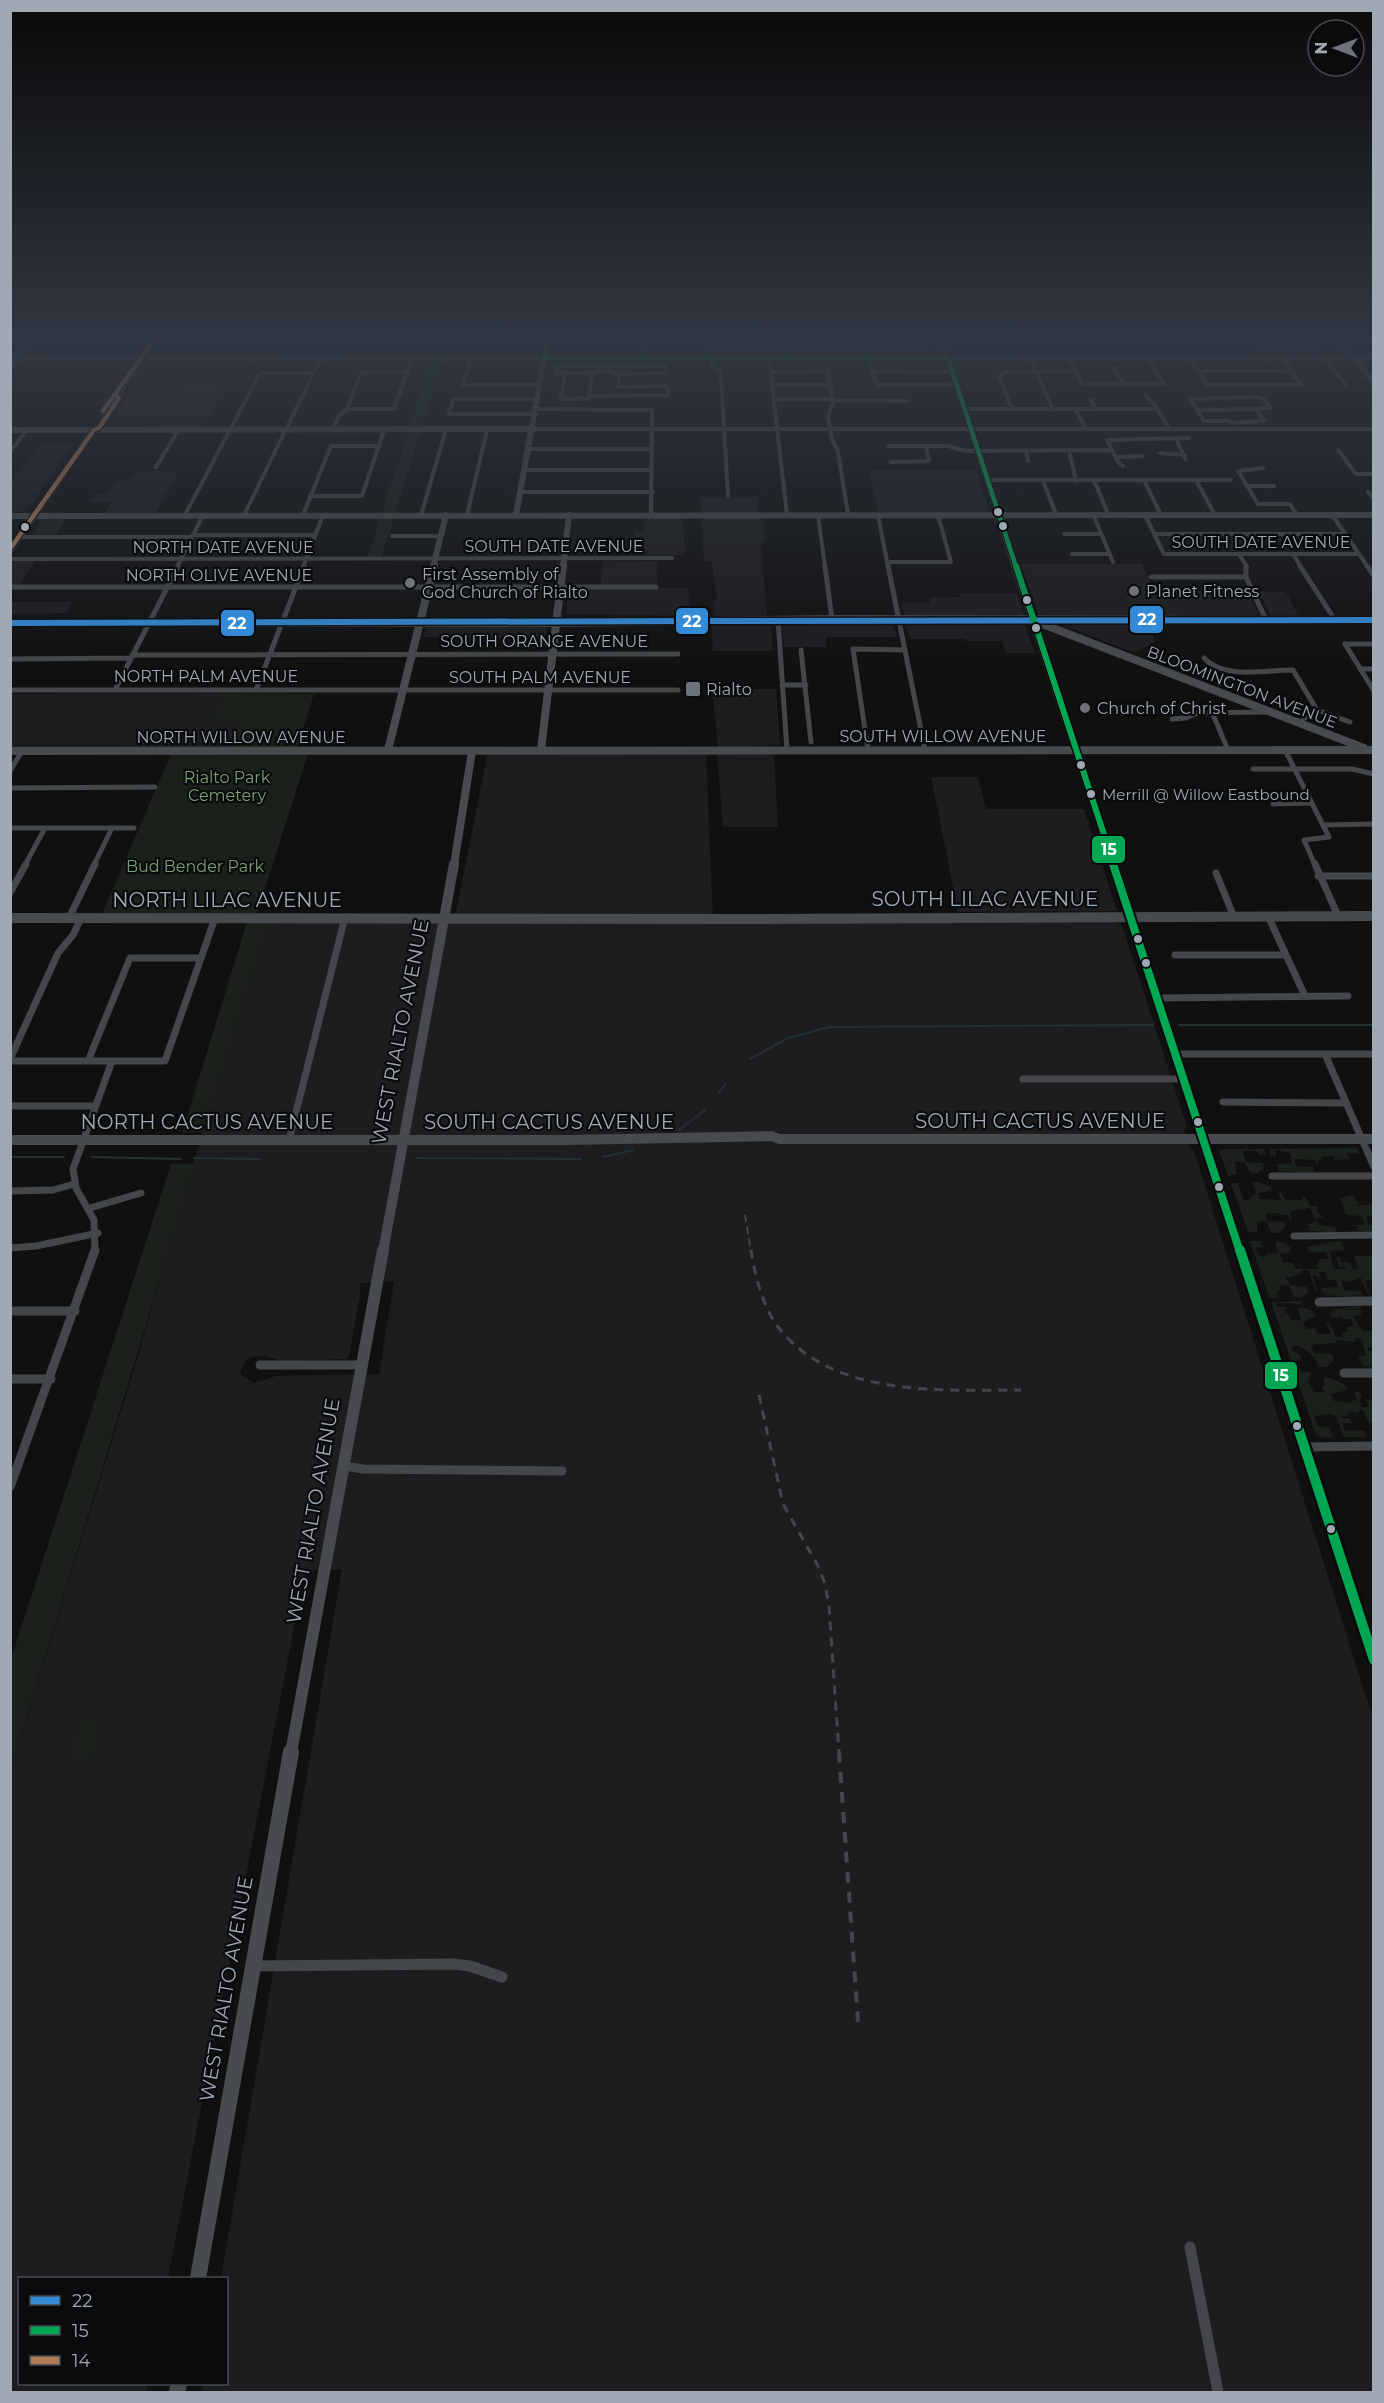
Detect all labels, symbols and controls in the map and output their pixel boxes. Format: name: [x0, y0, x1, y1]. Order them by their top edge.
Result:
north arrow: [1306, 18, 1366, 78]
text: N: [1312, 42, 1331, 54]
unlabelled marker: [992, 506, 1004, 518]
unlabelled marker: [997, 520, 1009, 532]
unlabelled marker: [19, 521, 31, 533]
street label: SOUTH DATE AVENUE: [1171, 533, 1351, 552]
street label: SOUTH DATE AVENUE: [464, 537, 644, 556]
street label: NORTH DATE AVENUE: [132, 538, 314, 557]
place label: First Assembly of God Church of Rialto: [422, 565, 588, 602]
street label: NORTH OLIVE AVENUE: [126, 566, 312, 585]
marker: First Assembly of God Church of Rialto: [403, 576, 417, 590]
place label: Planet Fitness: [1146, 582, 1259, 601]
marker: Planet Fitness: [1127, 584, 1141, 598]
unlabelled marker: [1021, 594, 1033, 606]
line badge: 22: [1129, 605, 1164, 634]
line badge: 22: [675, 607, 709, 635]
line badge: 22: [220, 609, 255, 637]
text: 22: [1138, 610, 1156, 629]
text: 22: [683, 612, 701, 631]
text: 22: [228, 614, 246, 633]
unlabelled marker: [1030, 622, 1042, 634]
street label: SOUTH ORANGE AVENUE: [440, 632, 648, 651]
street label: BLOOMINGTON AVENUE: [1144, 642, 1340, 732]
street label: NORTH PALM AVENUE: [114, 667, 298, 686]
street label: SOUTH PALM AVENUE: [449, 668, 631, 687]
marker: Rialto: [684, 680, 702, 698]
place label: Rialto: [706, 680, 752, 699]
place label: Church of Christ: [1097, 699, 1227, 718]
marker: Church of Christ: [1078, 701, 1092, 715]
street label: SOUTH WILLOW AVENUE: [839, 727, 1047, 746]
street label: NORTH WILLOW AVENUE: [136, 728, 346, 747]
unlabelled marker: [1075, 759, 1087, 771]
park label: Rialto Park Cemetery: [184, 768, 271, 805]
place label: Merrill @ Willow Eastbound: [1102, 785, 1310, 804]
marker: Merrill @ Willow Eastbound: [1085, 788, 1097, 800]
line badge: 15: [1091, 835, 1126, 864]
text: 15: [1101, 840, 1117, 859]
park label: Bud Bender Park: [126, 857, 264, 876]
street label: SOUTH LILAC AVENUE: [872, 887, 1098, 911]
street label: NORTH LILAC AVENUE: [112, 888, 342, 912]
street label: WEST RIALTO AVENUE: [366, 917, 434, 1147]
unlabelled marker: [1132, 933, 1144, 945]
unlabelled marker: [1140, 957, 1152, 969]
street label: SOUTH CACTUS AVENUE: [915, 1109, 1165, 1133]
street label: NORTH CACTUS AVENUE: [81, 1110, 333, 1134]
street label: SOUTH CACTUS AVENUE: [424, 1110, 674, 1134]
unlabelled marker: [1192, 1116, 1204, 1128]
unlabelled marker: [1213, 1181, 1225, 1193]
line badge: 15: [1264, 1361, 1298, 1390]
text: 15: [1273, 1366, 1289, 1385]
street label: WEST RIALTO AVENUE: [281, 1396, 345, 1626]
unlabelled marker: [1291, 1420, 1303, 1432]
unlabelled marker: [1325, 1523, 1337, 1535]
street label: WEST RIALTO AVENUE: [194, 1874, 258, 2104]
legend: [18, 2277, 228, 2385]
text: 22: [72, 2290, 92, 2312]
text: 15: [72, 2320, 89, 2342]
text: 14: [72, 2350, 90, 2372]

